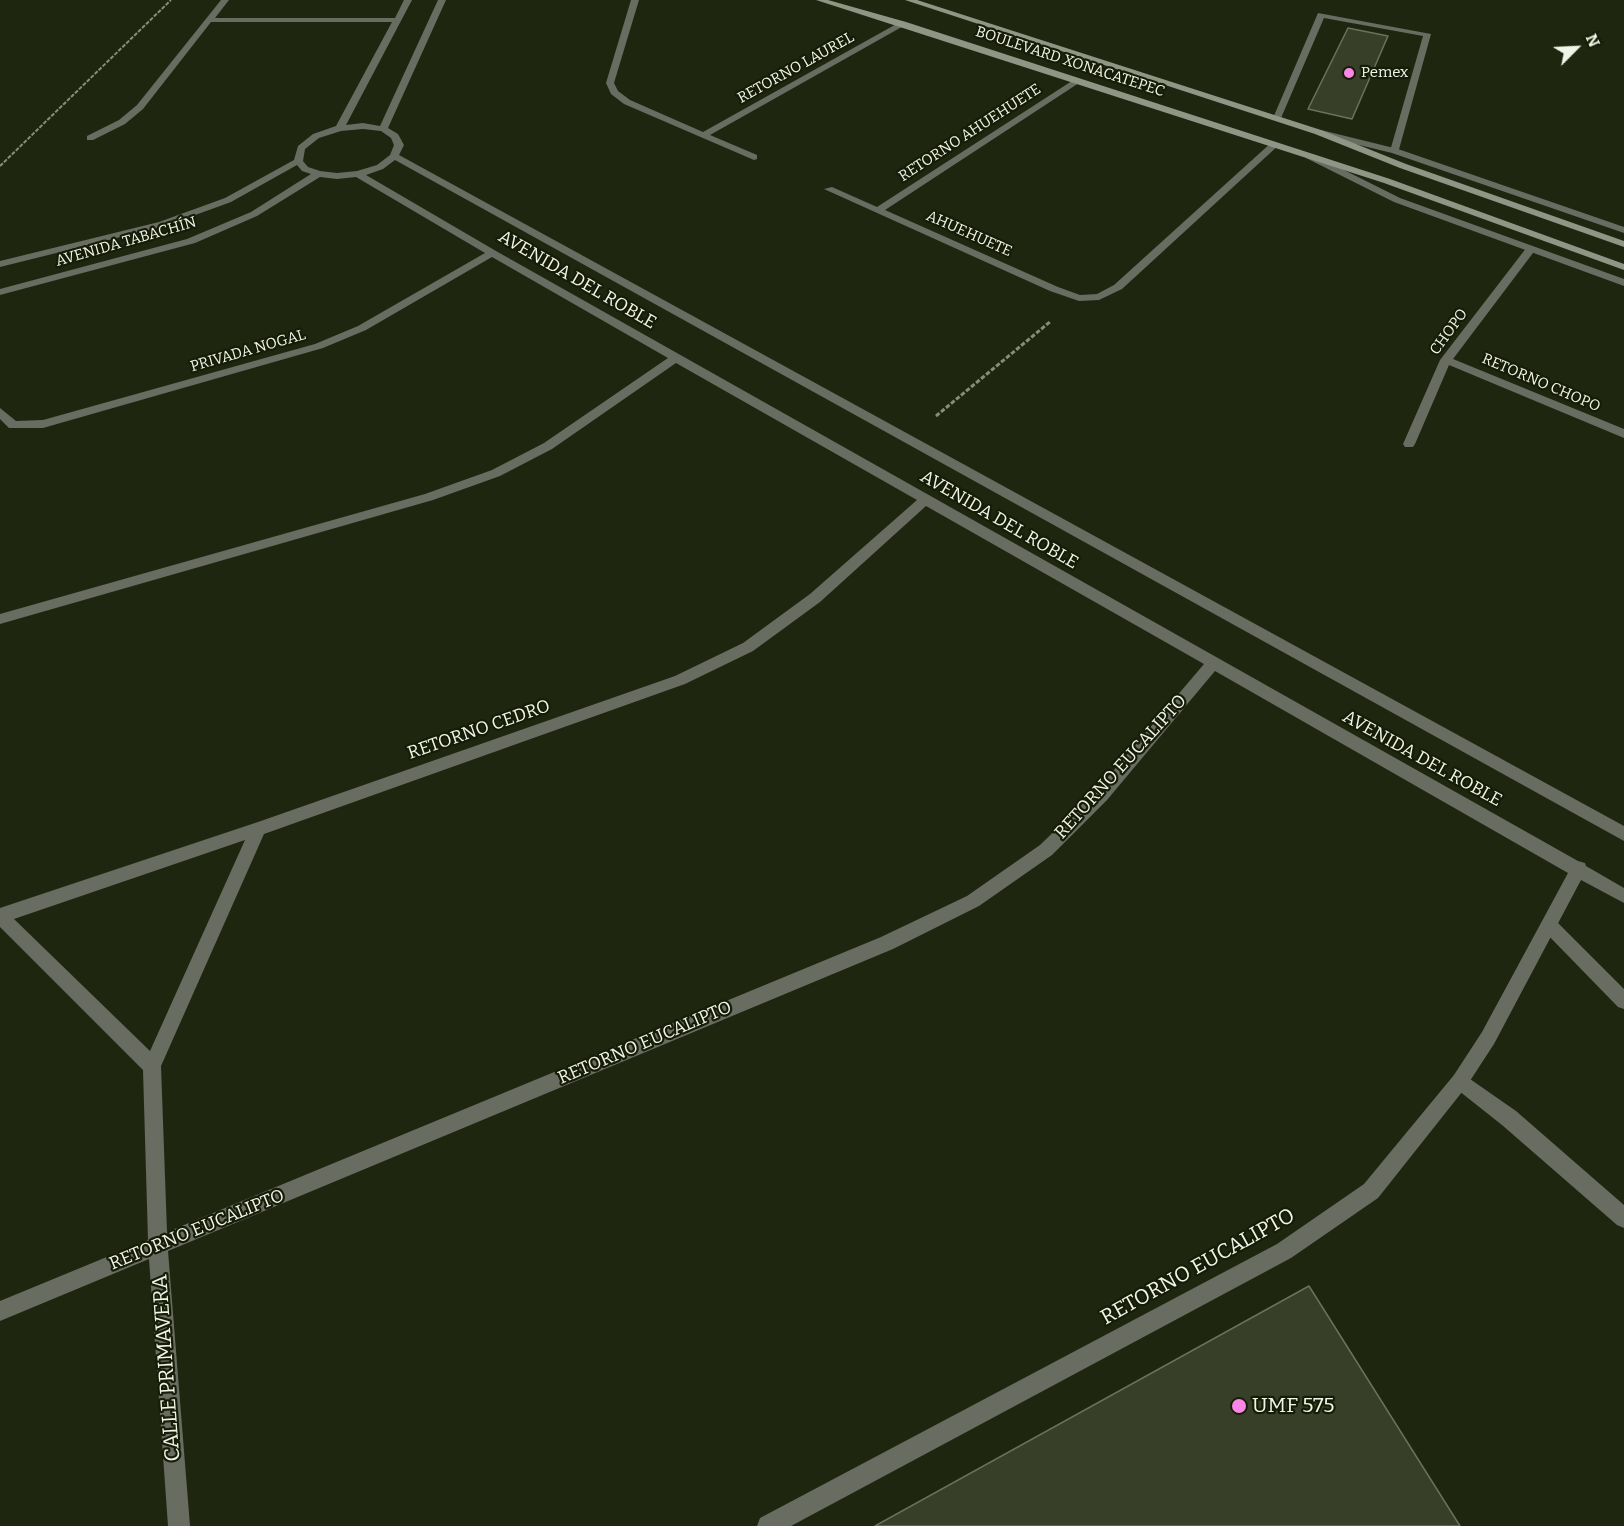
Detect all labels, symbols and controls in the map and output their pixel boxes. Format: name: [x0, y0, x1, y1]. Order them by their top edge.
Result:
north arrow: [1546, 18, 1606, 78]
street label: BOULEVARD XONACATEPEC: [973, 23, 1167, 101]
street label: RETORNO LAUREL: [735, 29, 857, 107]
text: N: [1582, 31, 1604, 50]
place label: Pemex: [1361, 64, 1408, 82]
marker: Pemex: [1342, 66, 1356, 80]
street label: RETORNO AHUEHUETE: [896, 80, 1044, 186]
street label: AHUEHUETE: [923, 207, 1015, 261]
street label: AVENIDA TABACHÍN: [54, 213, 198, 271]
street label: AVENIDA DEL ROBLE: [494, 226, 660, 334]
street label: CHOPO: [1426, 305, 1472, 359]
street label: PRIVADA NOGAL: [188, 326, 308, 376]
street label: RETORNO CHOPO: [1479, 350, 1603, 416]
street label: AVENIDA DEL ROBLE: [916, 466, 1082, 574]
street label: RETORNO EUCALIPTO: [1050, 690, 1192, 844]
street label: RETORNO CEDRO: [405, 695, 553, 765]
street label: AVENIDA DEL ROBLE: [1339, 706, 1505, 812]
street label: RETORNO EUCALIPTO: [555, 997, 735, 1089]
street label: RETORNO EUCALIPTO: [106, 1185, 288, 1275]
street label: RETORNO EUCALIPTO: [1097, 1203, 1299, 1331]
street label: CALLE PRIMAVERA: [148, 1274, 186, 1462]
place label: UMF 575: [1252, 1393, 1335, 1419]
marker: UMF 575: [1230, 1397, 1248, 1415]

